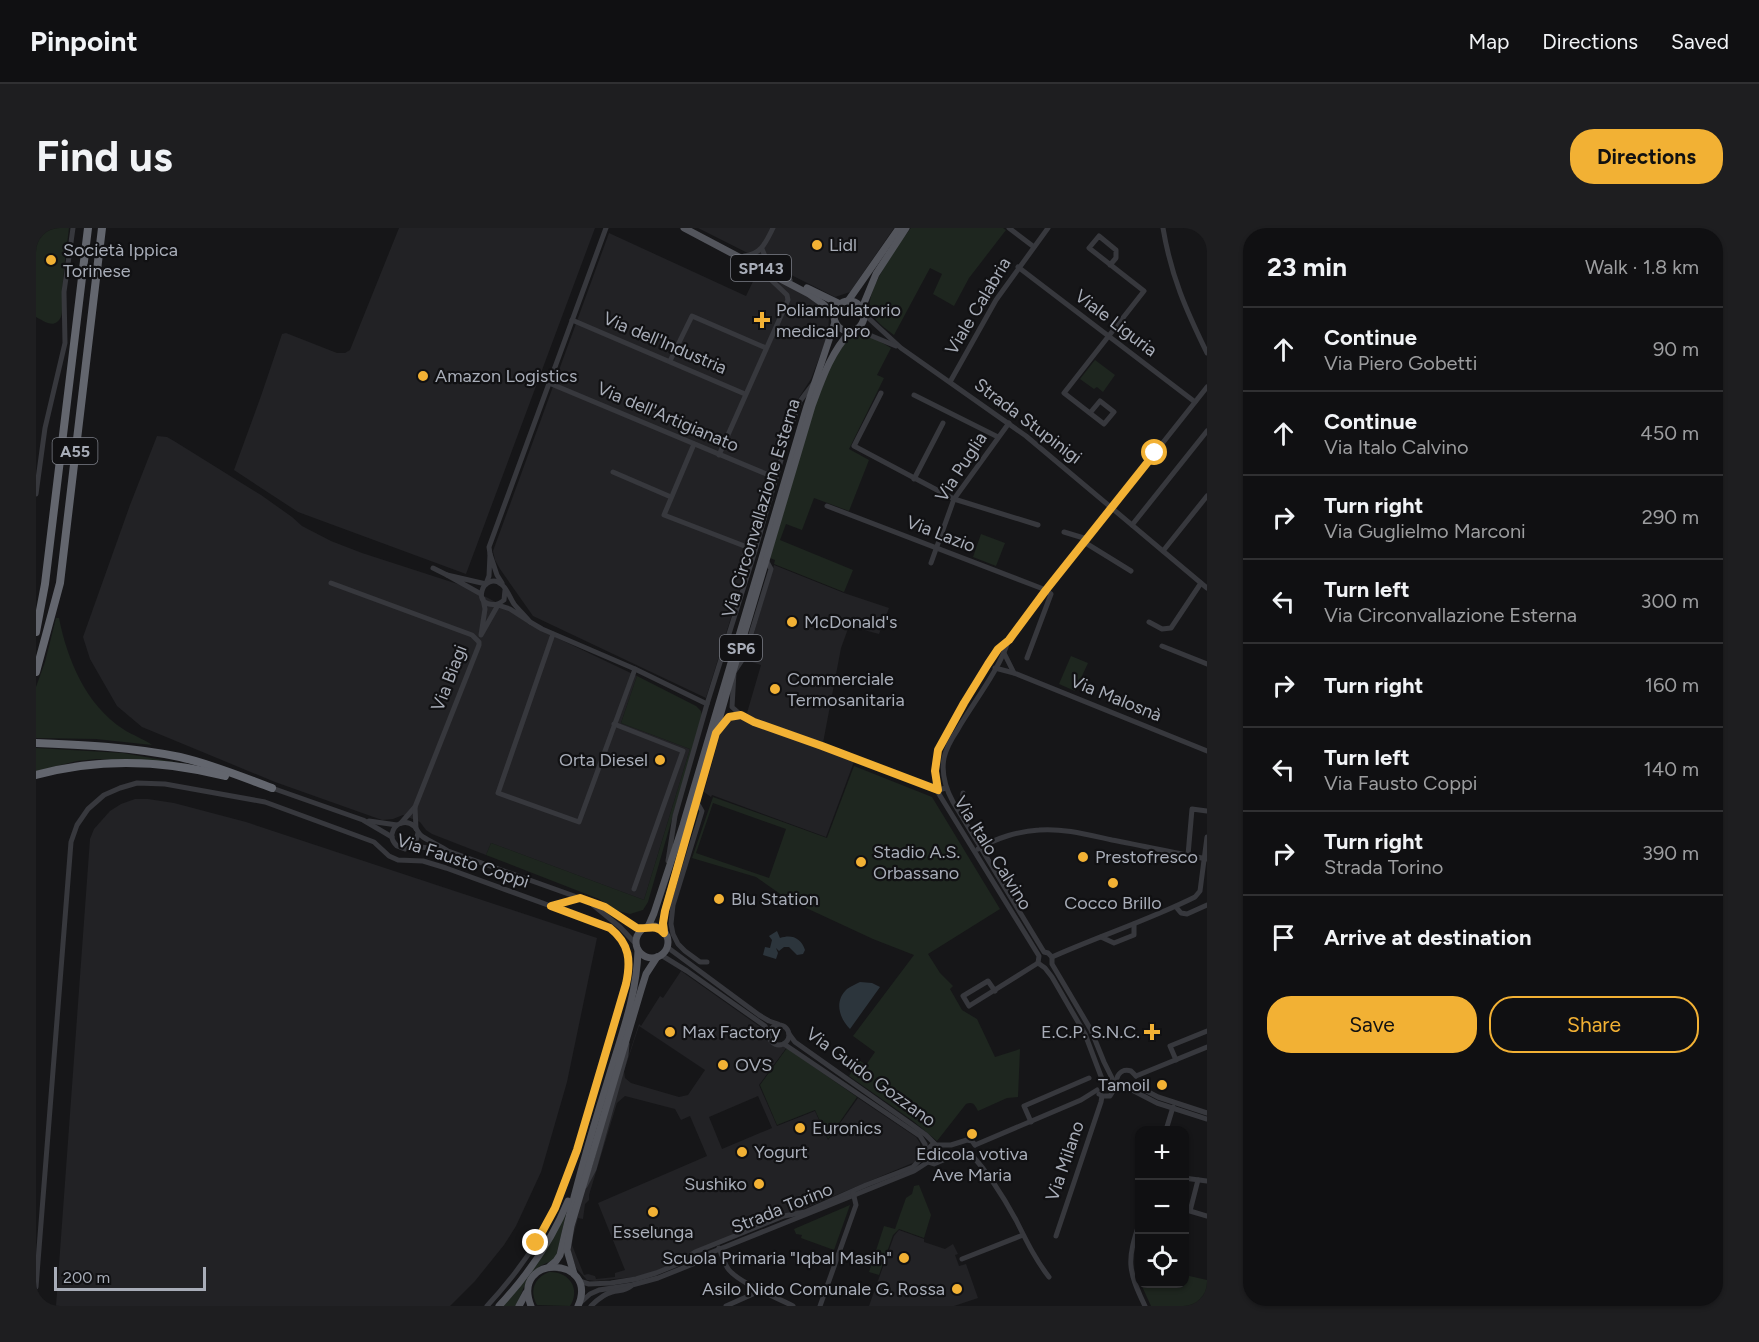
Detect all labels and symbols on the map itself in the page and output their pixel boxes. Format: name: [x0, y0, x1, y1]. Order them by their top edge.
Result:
place label: Lidl: [829, 234, 857, 256]
marker: Lidl: [810, 238, 824, 252]
place label: Società Ippica Torinese: [63, 239, 178, 282]
marker: Società Ippica Torinese: [44, 253, 58, 267]
street label: Viale Calabria: [940, 253, 1016, 359]
road number: SP143: [731, 255, 791, 281]
street label: Viale Liguria: [1070, 285, 1162, 361]
place label: Poliambulatorio medical pro: [776, 299, 901, 342]
street label: Via dell'Industria: [600, 307, 730, 379]
marker: Poliambulatorio medical pro: [753, 311, 771, 329]
place label: Amazon Logistics: [435, 365, 577, 387]
marker: Amazon Logistics: [416, 369, 430, 383]
street label: Strada Stupinigi: [970, 373, 1086, 469]
street label: Via dell'Artigianato: [594, 377, 742, 457]
street label: Via Circonvallazione Esterna: [717, 396, 805, 620]
street label: Via Puglia: [930, 428, 992, 506]
road number: A55: [52, 438, 98, 464]
route start: [1141, 439, 1167, 465]
street label: Via Lazio: [903, 511, 979, 557]
place label: McDonald's: [804, 611, 898, 633]
marker: McDonald's: [785, 615, 799, 629]
road number: SP6: [720, 635, 762, 661]
street label: Via Biagi: [426, 642, 472, 714]
place label: Commerciale Termosanitaria: [787, 668, 905, 711]
street label: Via Malosnà: [1067, 670, 1165, 726]
marker: Commerciale Termosanitaria: [768, 682, 782, 696]
place label: Orta Diesel: [559, 749, 648, 771]
marker: Orta Diesel: [653, 753, 667, 767]
street label: Via Italo Calvino: [949, 792, 1037, 914]
street label: Via Fausto Coppi: [394, 829, 532, 893]
place label: Stadio A.S. Orbassano: [873, 841, 960, 884]
place label: Prestofresco: [1095, 846, 1198, 868]
marker: Prestofresco: [1076, 850, 1090, 864]
marker: Stadio A.S. Orbassano: [854, 855, 868, 869]
marker: Cocco Brillo: [1106, 876, 1120, 890]
place label: Blu Station: [731, 888, 819, 910]
marker: Blu Station: [712, 892, 726, 906]
place label: Cocco Brillo: [1064, 892, 1162, 914]
place label: Max Factory: [682, 1021, 781, 1043]
place label: E.C.P. S.N.C.: [1041, 1021, 1140, 1043]
street label: Via Guido Gozzano: [802, 1023, 940, 1131]
marker: Max Factory: [663, 1025, 677, 1039]
marker: E.C.P. S.N.C.: [1145, 1025, 1159, 1039]
place label: OVS: [735, 1054, 772, 1076]
marker: OVS: [716, 1058, 730, 1072]
place label: Tamoil: [1098, 1074, 1150, 1096]
marker: Tamoil: [1155, 1078, 1169, 1092]
place label: Euronics: [812, 1117, 882, 1139]
street label: Via Milano: [1041, 1118, 1089, 1204]
marker: Euronics: [793, 1121, 807, 1135]
marker: Edicola votiva Ave Maria: [965, 1127, 979, 1141]
place label: Yogurt: [754, 1141, 808, 1163]
place label: Edicola votiva Ave Maria: [916, 1143, 1028, 1186]
marker: Yogurt: [735, 1145, 749, 1159]
place label: Sushiko: [684, 1173, 747, 1195]
marker: Sushiko: [752, 1177, 766, 1191]
street label: Strada Torino: [728, 1178, 836, 1238]
marker: Esselunga: [646, 1205, 660, 1219]
place label: Esselunga: [612, 1221, 694, 1243]
route end: [522, 1229, 548, 1255]
place label: Scuola Primaria "Iqbal Masih": [662, 1247, 892, 1269]
marker: Scuola Primaria "Iqbal Masih": [897, 1251, 911, 1265]
scale bar: [54, 1264, 206, 1292]
place label: Asilo Nido Comunale G. Rossa: [702, 1278, 945, 1300]
marker: Asilo Nido Comunale G. Rossa: [950, 1282, 964, 1296]

